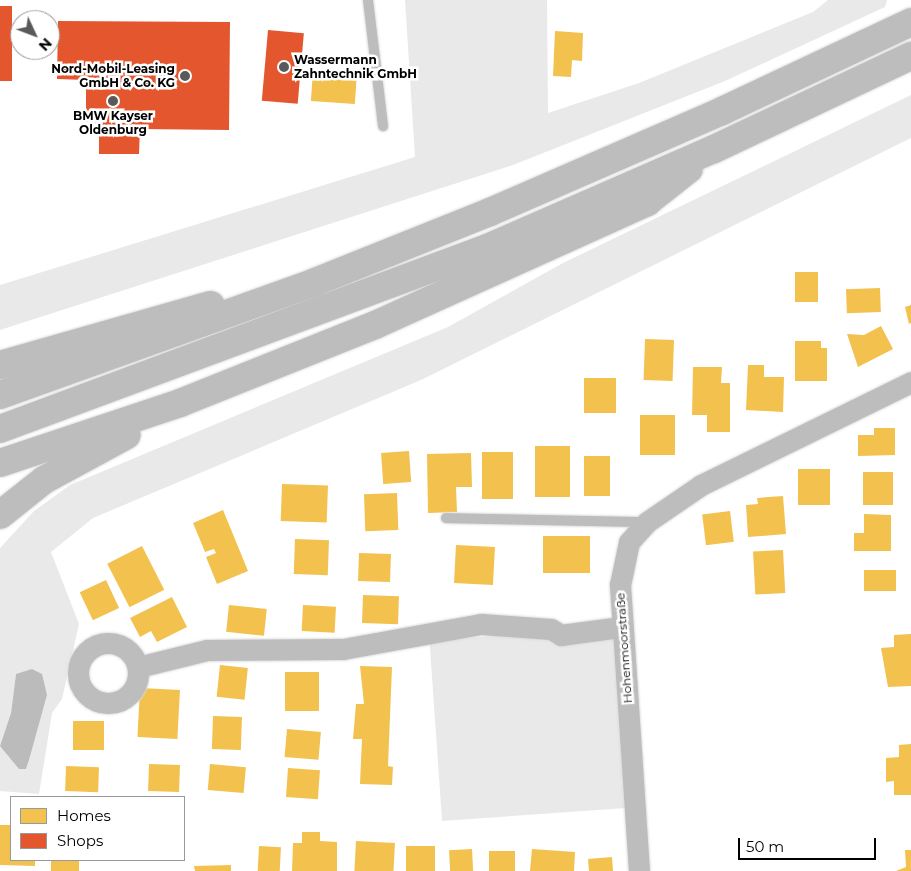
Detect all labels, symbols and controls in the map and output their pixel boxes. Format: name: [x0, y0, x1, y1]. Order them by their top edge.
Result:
north arrow: [10, 10, 60, 60]
text: N: [35, 34, 56, 55]
place label: Wassermann Zahntechnik GmbH: [294, 53, 417, 81]
marker: Wassermann Zahntechnik GmbH: [278, 61, 290, 73]
place label: Nord-Mobil-Leasing GmbH & Co. KG: [51, 62, 175, 90]
marker: Nord-Mobil-Leasing GmbH & Co. KG: [179, 70, 191, 82]
marker: BMW Kayser Oldenburg: [107, 95, 119, 107]
place label: BMW Kayser Oldenburg: [73, 109, 153, 137]
street label: Hohenmoorstraße: [613, 592, 635, 704]
legend: [10, 796, 185, 861]
text: Homes: [57, 806, 111, 825]
scale bar: [741, 828, 878, 860]
text: Shops: [57, 831, 103, 850]
text: 50 m: [746, 837, 784, 856]

